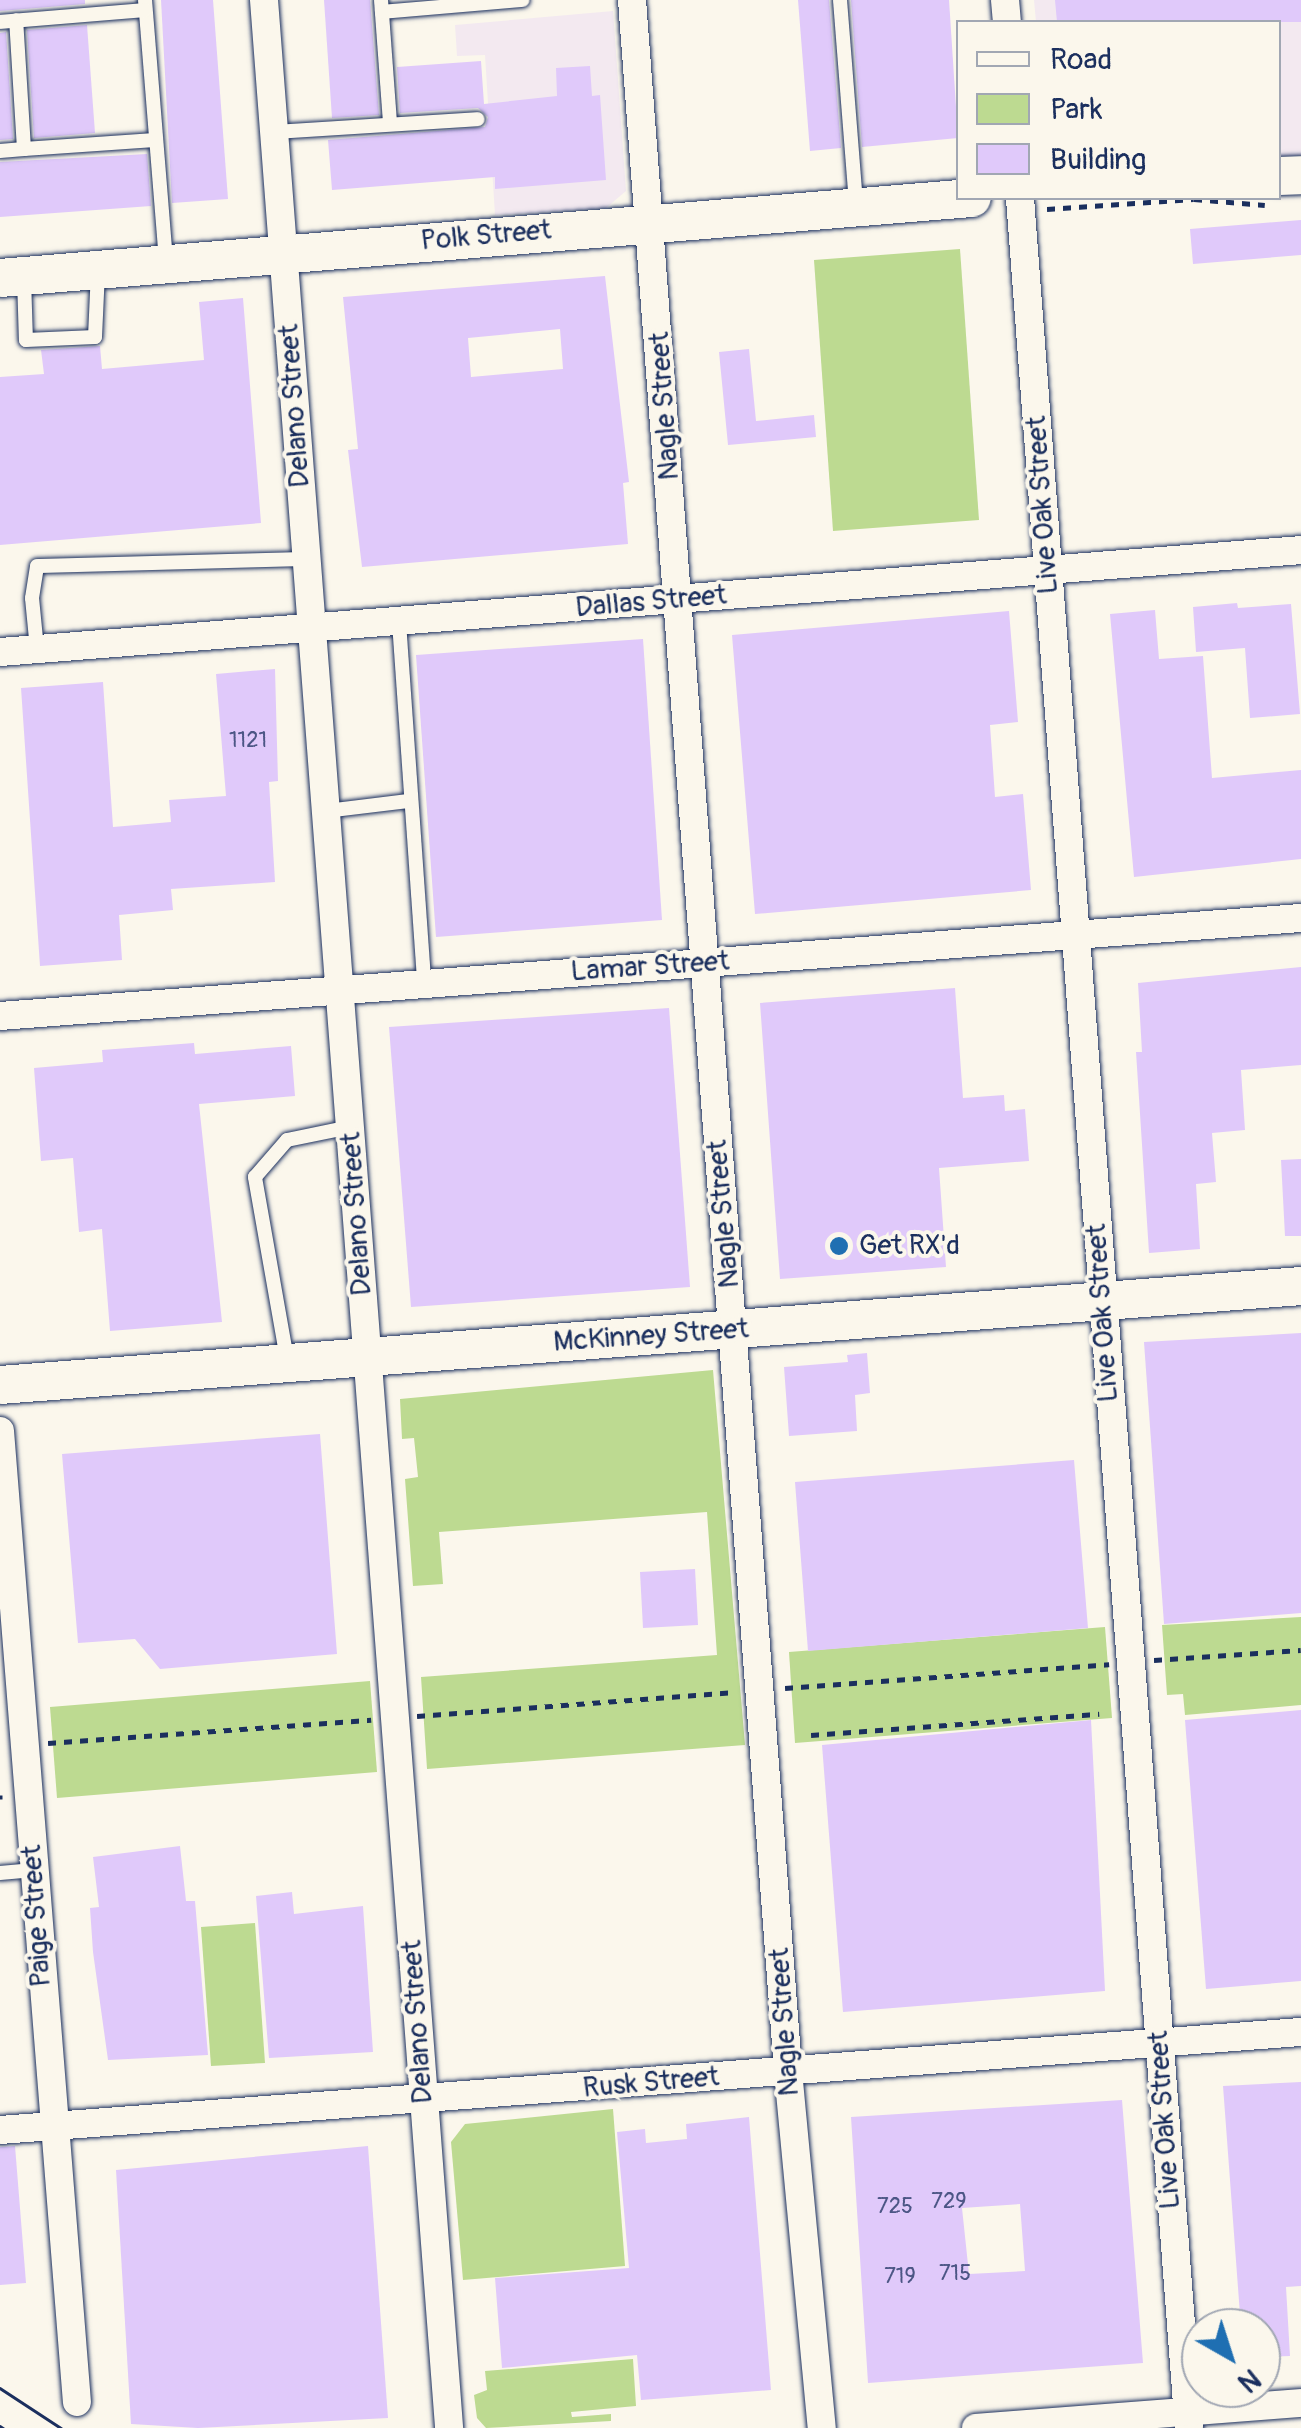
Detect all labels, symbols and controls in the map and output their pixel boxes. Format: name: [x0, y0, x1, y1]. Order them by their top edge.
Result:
legend: [956, 20, 1281, 200]
text: Road: [1050, 41, 1112, 78]
text: Park: [1050, 91, 1103, 128]
text: Building: [1050, 141, 1146, 178]
street label: Polk Street: [419, 214, 553, 258]
street label: Delano Street: [273, 323, 317, 489]
street label: Nagle Street: [643, 331, 687, 481]
street label: Live Oak Street: [1020, 415, 1066, 595]
street label: Dallas Street: [574, 579, 728, 625]
house number: 1121: [229, 728, 267, 754]
street label: Lamar Street: [570, 945, 730, 989]
street label: Delano Street: [335, 1131, 379, 1297]
street label: Nagle Street: [701, 1139, 747, 1289]
street label: Live Oak Street: [1080, 1223, 1126, 1403]
place label: Get RX'd: [859, 1229, 960, 1263]
marker: Get RX'd: [828, 1235, 850, 1257]
street label: McKinney Street: [552, 1312, 750, 1360]
street label: Paige Street: [15, 1844, 59, 1988]
street label: Delano Street: [396, 1939, 440, 2105]
street label: Nagle Street: [763, 1947, 807, 2097]
street label: Live Oak Street: [1142, 2030, 1188, 2210]
street label: Rusk Street: [582, 2060, 720, 2106]
house number: 729: [931, 2189, 967, 2215]
house number: 725: [877, 2194, 913, 2220]
house number: 715: [939, 2261, 971, 2287]
house number: 719: [884, 2264, 916, 2290]
north arrow: [1181, 2308, 1281, 2408]
text: N: [1231, 2361, 1267, 2400]

